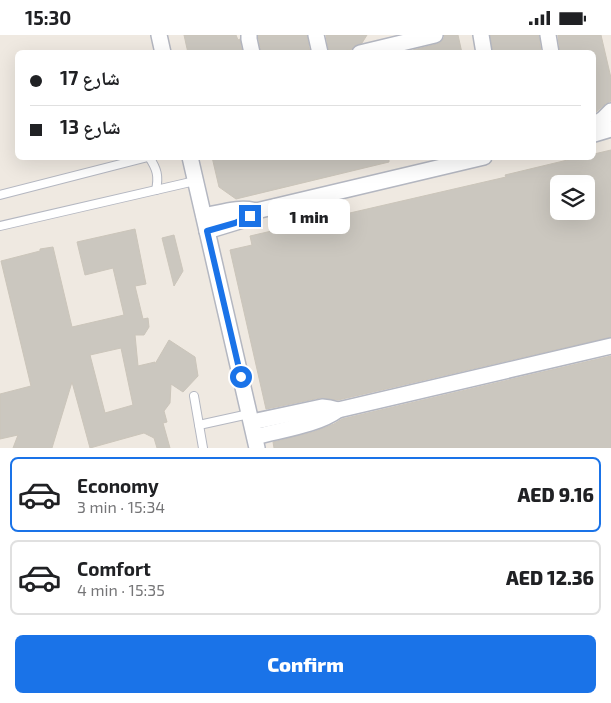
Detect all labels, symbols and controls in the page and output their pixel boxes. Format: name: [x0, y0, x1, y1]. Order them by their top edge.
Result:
text: 15:30: [25, 6, 71, 29]
text: شارع 17: [60, 66, 120, 89]
text: شارع 13: [60, 115, 121, 138]
map controls: [550, 175, 595, 220]
button: layers: [550, 175, 595, 220]
callout: 1 min: [268, 199, 350, 233]
route end: [239, 205, 261, 227]
text: 1 min: [289, 207, 329, 226]
route start: [230, 366, 252, 388]
icon: car: [17, 472, 62, 517]
text: Economy: [77, 474, 159, 497]
text: AED 9.16: [518, 483, 594, 506]
text: 3 min · 15:34: [77, 497, 165, 516]
icon: car: [17, 555, 62, 600]
text: Comfort: [77, 557, 151, 580]
text: AED 12.36: [506, 566, 594, 589]
text: 4 min · 15:35: [77, 580, 165, 599]
button: Confirm: [15, 635, 596, 693]

